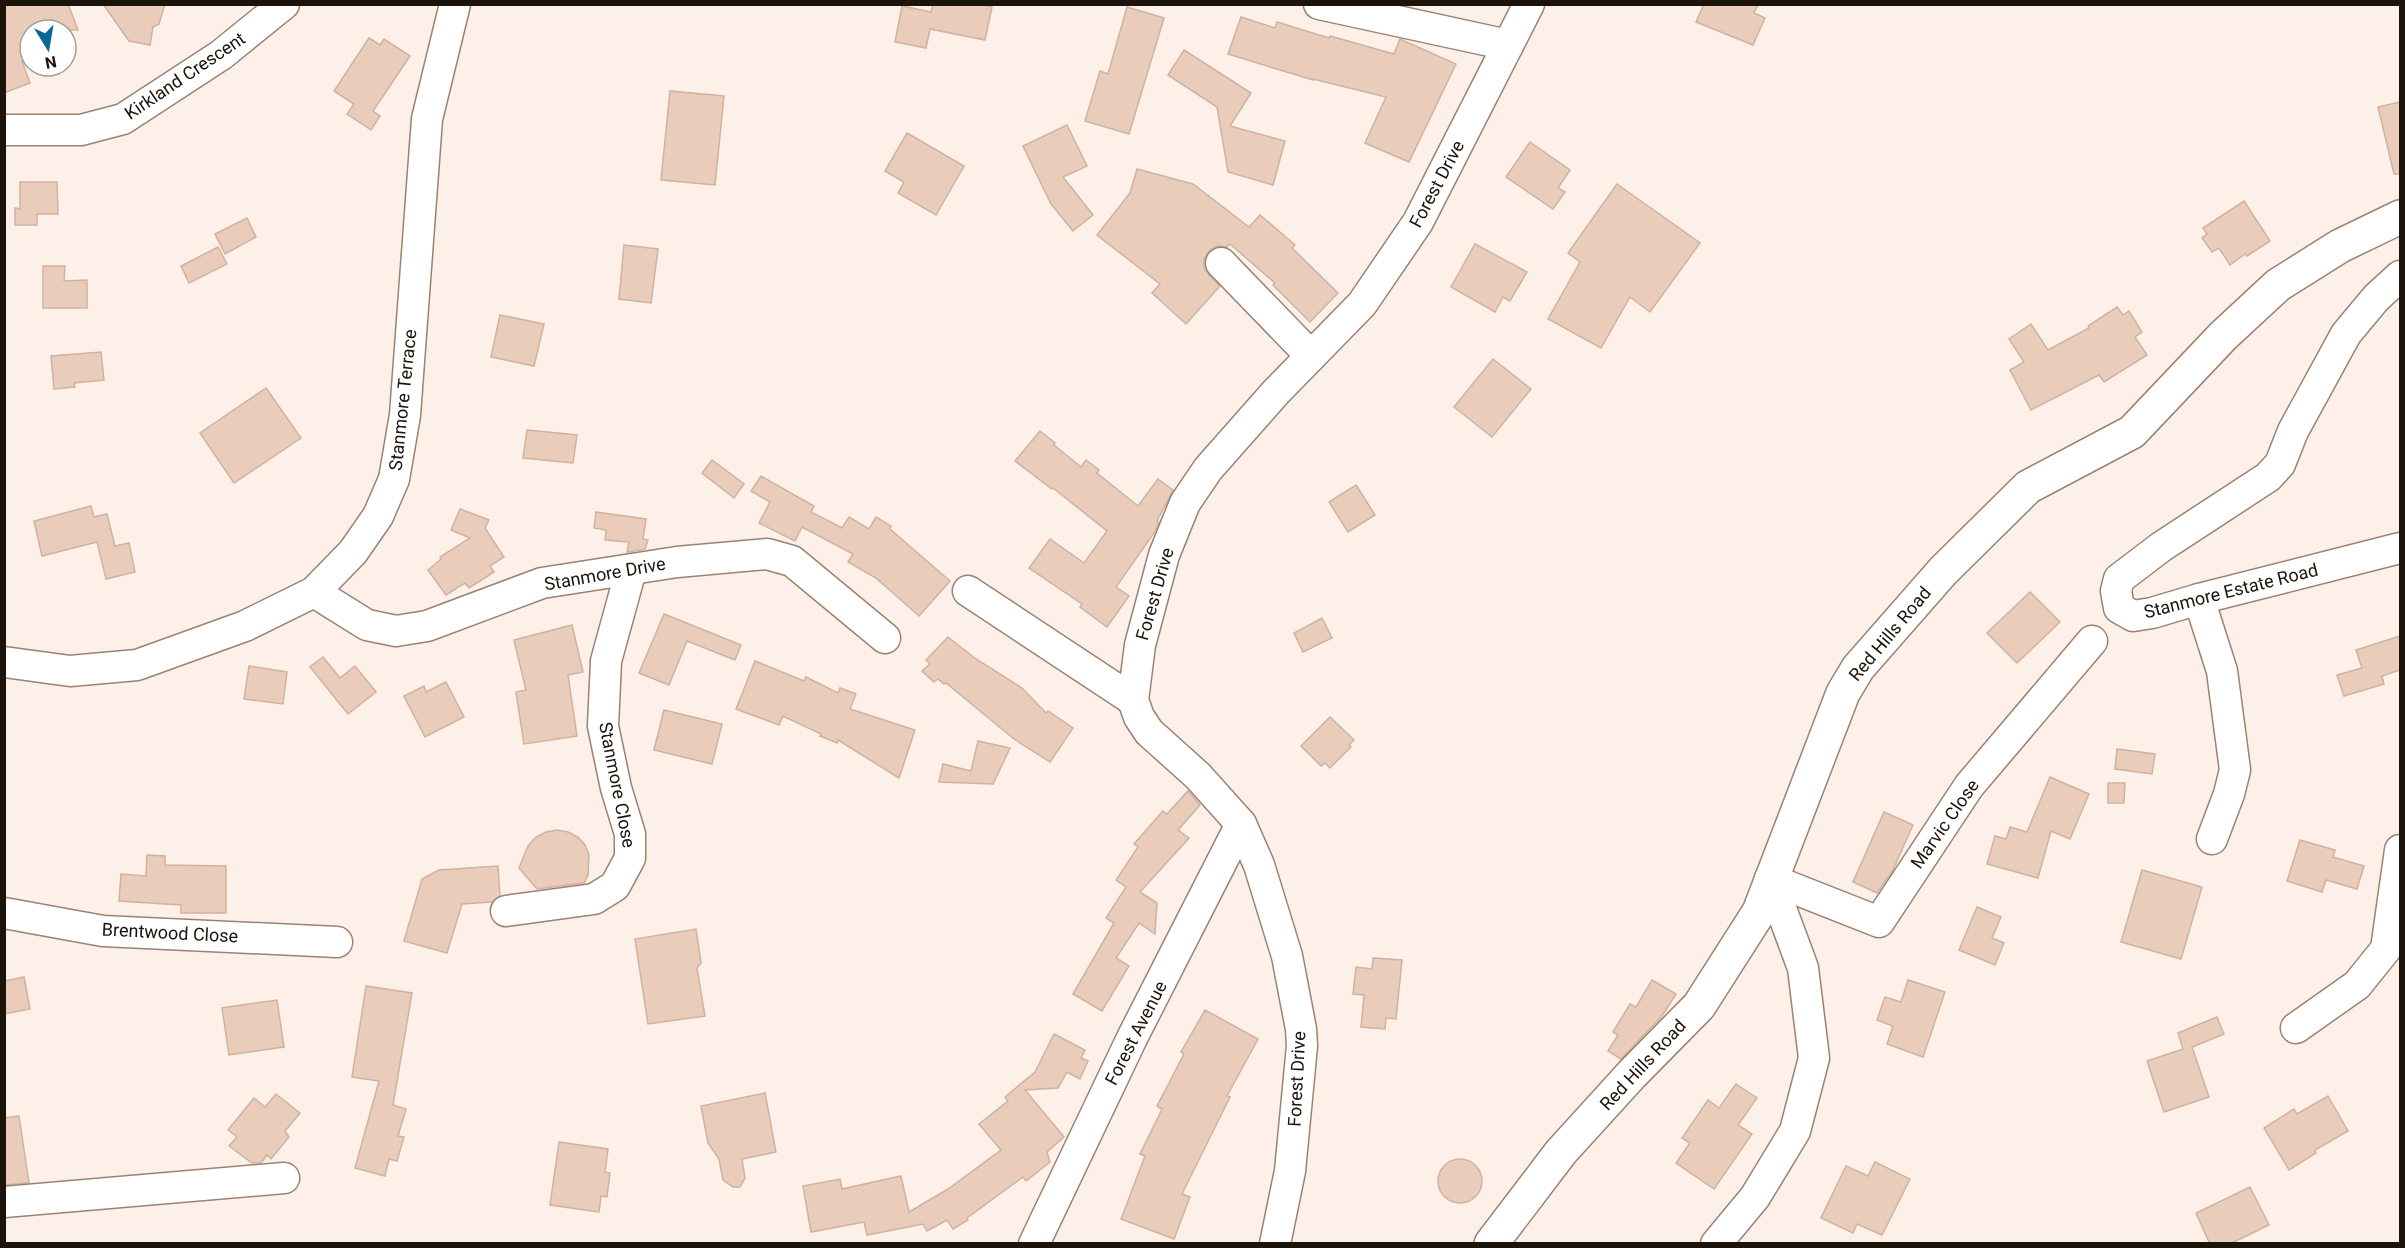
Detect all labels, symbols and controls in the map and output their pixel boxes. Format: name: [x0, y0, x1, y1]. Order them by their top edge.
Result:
north arrow: [18, 18, 78, 78]
street label: Kirkland Crescent: [120, 27, 249, 124]
text: N: [43, 52, 58, 73]
street label: Forest Drive: [1405, 137, 1468, 231]
street label: Stanmore Terrace: [385, 328, 420, 472]
street label: Forest Drive: [1131, 545, 1178, 643]
street label: Stanmore Drive: [543, 553, 667, 595]
street label: Stanmore Estate Road: [2142, 559, 2320, 622]
street label: Red Hills Road: [1844, 582, 1935, 685]
street label: Stanmore Close: [595, 720, 640, 849]
street label: Marvic Close: [1906, 775, 1983, 872]
street label: Brentwood Close: [101, 918, 239, 947]
street label: Forest Avenue: [1100, 977, 1171, 1088]
street label: Red Hills Road: [1595, 1015, 1690, 1114]
street label: Forest Drive: [1284, 1031, 1309, 1127]

